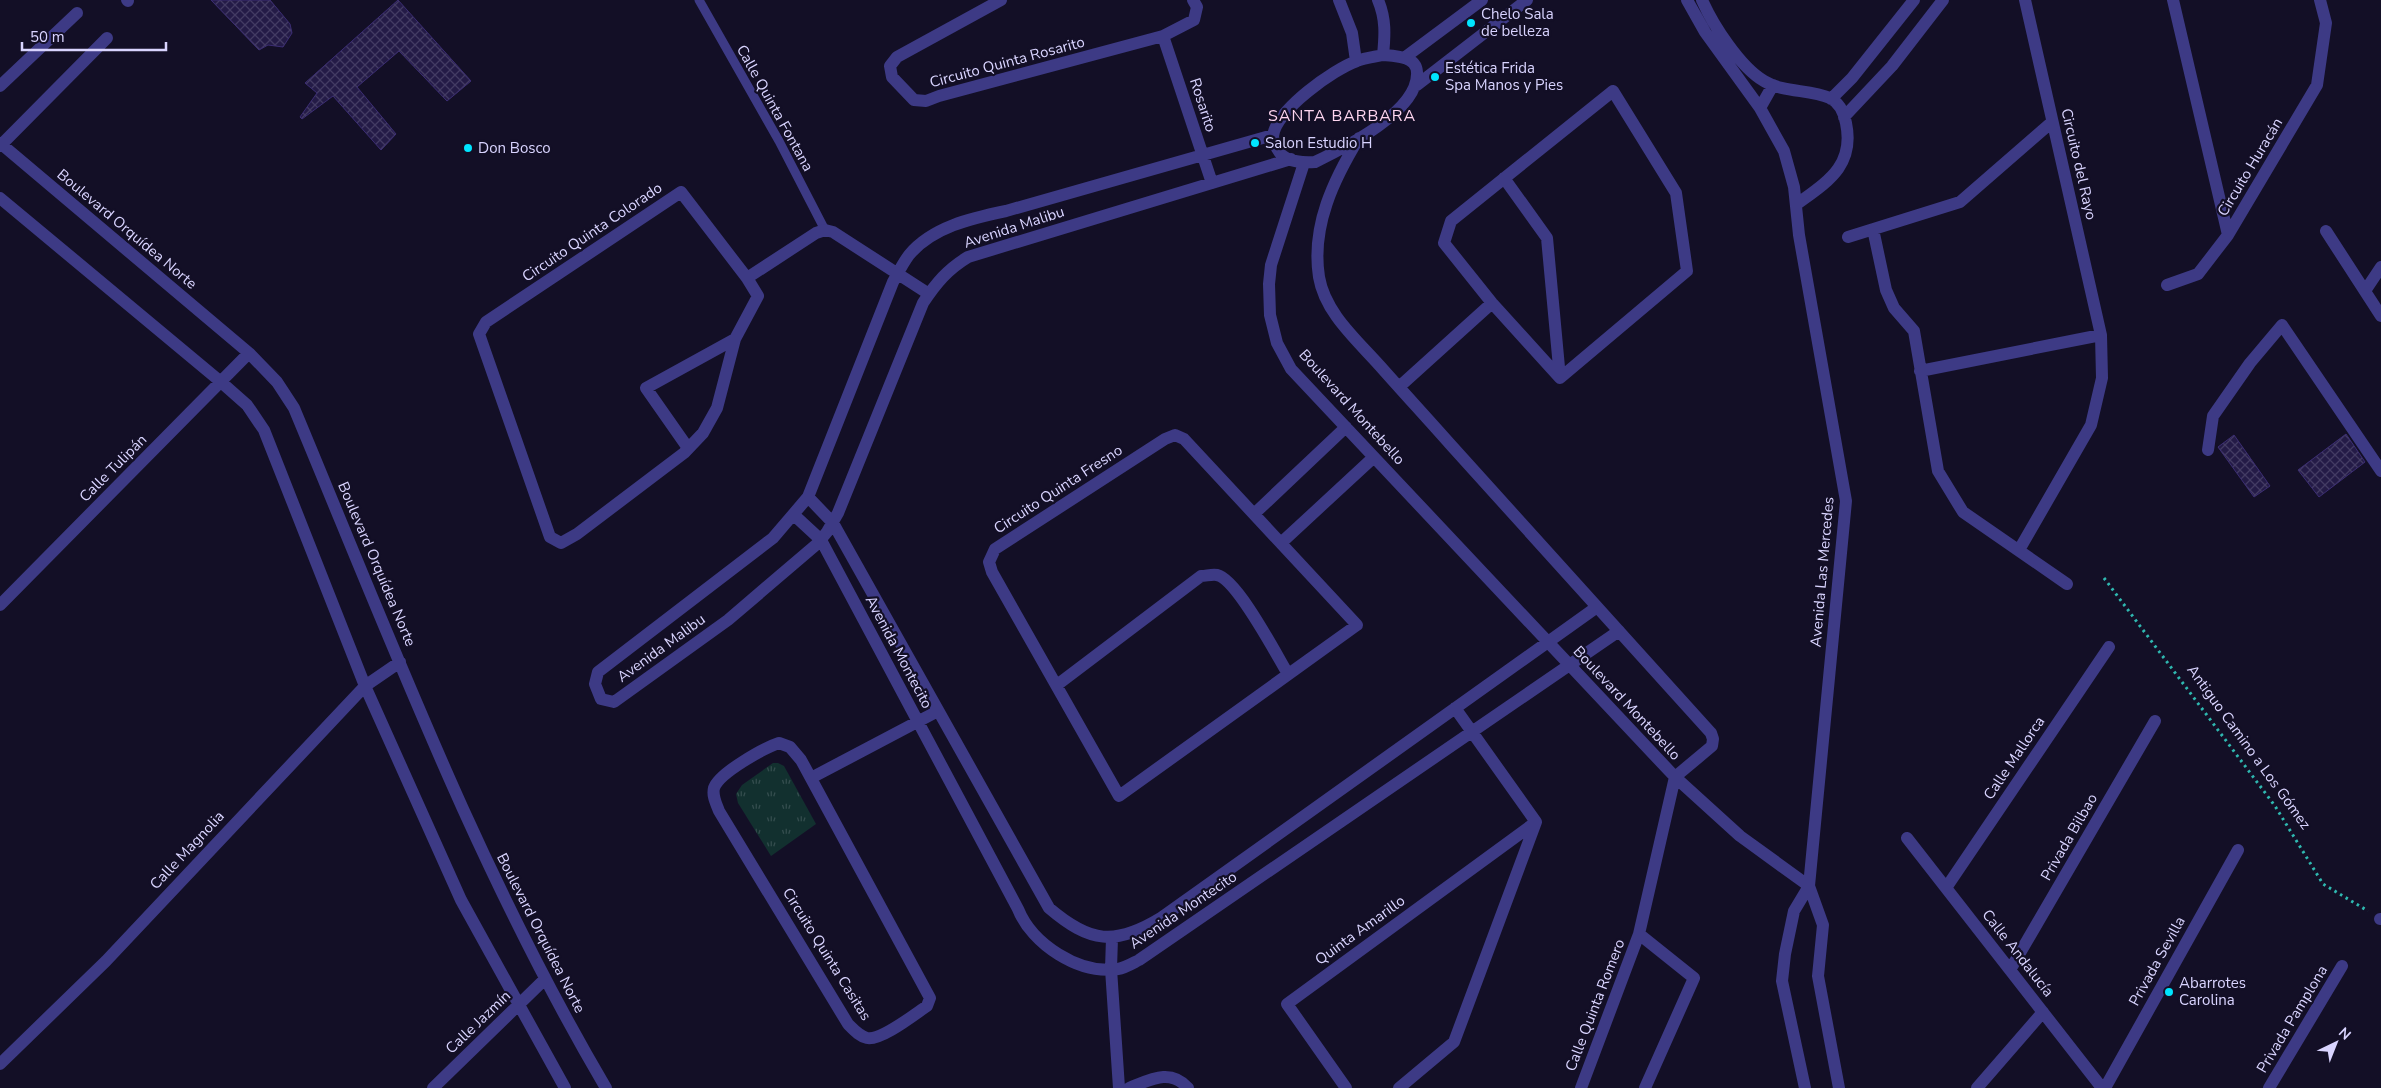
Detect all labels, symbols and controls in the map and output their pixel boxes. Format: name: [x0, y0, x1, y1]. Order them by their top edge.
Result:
place label: Chelo Sala de belleza: [1481, 4, 1554, 41]
marker: Chelo Sala de belleza: [1465, 17, 1477, 29]
scale bar: [22, 20, 166, 52]
text: 50 m: [30, 27, 65, 47]
street label: Circuito Quinta Rosarito: [927, 32, 1087, 92]
street label: Calle Quinta Fontana: [732, 41, 818, 175]
place label: Estética Frida Spa Manos y Pies: [1445, 58, 1563, 95]
marker: Estética Frida Spa Manos y Pies: [1429, 71, 1441, 83]
street label: Rosarito: [1185, 75, 1221, 135]
district label: SANTA BARBARA: [1268, 105, 1416, 127]
street label: Circuito del Rayo: [2056, 106, 2102, 222]
street label: Circuito Huracán: [2213, 114, 2287, 220]
place label: Salon Estudio H: [1265, 133, 1373, 153]
marker: Salon Estudio H: [1249, 137, 1261, 149]
place label: Don Bosco: [478, 138, 551, 158]
marker: Don Bosco: [462, 142, 474, 154]
street label: Boulevard Orquídea Norte: [53, 164, 201, 294]
street label: Circuito Quinta Colorado: [518, 178, 666, 286]
street label: Avenida Malibu: [961, 201, 1067, 253]
street label: Boulevard Montebello: [1295, 345, 1409, 469]
street label: Calle Tulipán: [75, 430, 151, 506]
street label: Circuito Quinta Fresno: [990, 440, 1126, 538]
street label: Boulevard Orquídea Norte: [333, 479, 421, 649]
street label: Avenida Las Mercedes: [1805, 496, 1839, 648]
street label: Avenida Montecito: [861, 592, 937, 712]
street label: Avenida Malibu: [613, 609, 709, 687]
street label: Boulevard Montebello: [1569, 642, 1685, 764]
street label: Antiguo Camino a Los Gómez: [2183, 661, 2316, 833]
street label: Calle Mallorca: [1979, 712, 2049, 804]
street label: Privada Bilbao: [2036, 790, 2102, 884]
street label: Calle Magnolia: [145, 806, 229, 894]
street label: Boulevard Orquídea Norte: [492, 850, 590, 1016]
street label: Avenida Montecito: [1125, 867, 1241, 953]
street label: Circuito Quinta Casitas: [778, 884, 876, 1024]
street label: Quinta Amarillo: [1311, 891, 1409, 969]
street label: Calle Andalucía: [1978, 905, 2058, 1001]
street label: Privada Sevilla: [2124, 913, 2190, 1009]
street label: Calle Quinta Romero: [1561, 936, 1629, 1074]
street label: Privada Pamplona: [2252, 962, 2332, 1076]
place label: Abarrotes Carolina: [2179, 973, 2246, 1010]
street label: Calle Jazmín: [441, 986, 515, 1058]
marker: Abarrotes Carolina: [2163, 986, 2175, 998]
north arrow: [2311, 1018, 2361, 1068]
text: N: [2334, 1023, 2355, 1044]

